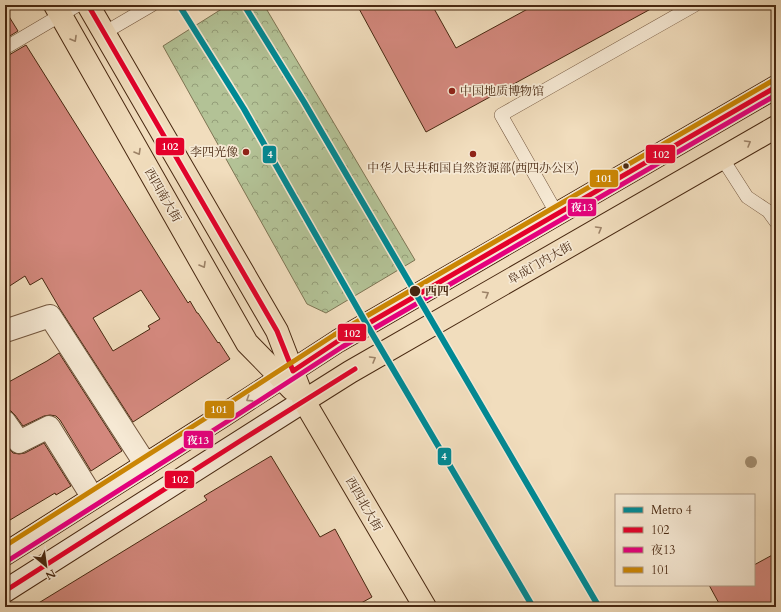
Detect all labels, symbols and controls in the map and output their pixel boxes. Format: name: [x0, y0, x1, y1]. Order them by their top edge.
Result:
one-way arrow: [70, 35, 77, 42]
place label: 中国地质博物馆: [460, 83, 544, 99]
marker: 中国地质博物馆: [447, 86, 457, 96]
line badge: 102: [155, 137, 185, 156]
text: 102: [162, 139, 179, 154]
one-way arrow: [744, 141, 751, 148]
place label: 李四光像: [190, 144, 238, 160]
line badge: 102: [645, 144, 676, 164]
line badge: 4: [262, 145, 277, 164]
marker: 李四光像: [241, 147, 251, 157]
text: 4: [267, 147, 273, 162]
text: 102: [653, 147, 670, 162]
one-way arrow: [134, 148, 141, 155]
marker: 中华人民共和国自然资源部(西四办公区): [468, 149, 478, 159]
place label: 中华人民共和国自然资源部(西四办公区): [367, 160, 579, 176]
unlabelled marker: [621, 161, 631, 171]
street label: 西四南大街: [141, 165, 185, 226]
line badge: 101: [589, 169, 619, 188]
text: 101: [596, 171, 612, 186]
line badge: 夜13: [567, 198, 597, 217]
text: 夜13: [571, 200, 593, 215]
one-way arrow: [594, 226, 602, 233]
street label: 阜成门内大街: [505, 238, 576, 288]
one-way arrow: [198, 261, 205, 268]
place label: 西四: [425, 283, 449, 299]
marker: 西四: [408, 284, 422, 298]
one-way arrow: [482, 291, 489, 298]
line badge: 102: [337, 323, 367, 342]
text: 102: [344, 326, 361, 341]
one-way arrow: [369, 356, 376, 363]
one-way arrow: [246, 394, 253, 402]
line badge: 101: [204, 400, 235, 419]
text: 101: [211, 402, 227, 417]
line badge: 夜13: [183, 430, 214, 449]
text: 夜13: [187, 433, 209, 448]
line badge: 4: [437, 447, 452, 466]
text: 4: [441, 449, 447, 464]
line badge: 102: [164, 470, 195, 489]
text: 102: [172, 472, 189, 487]
street label: 西四北大街: [342, 474, 386, 535]
legend: [615, 494, 755, 586]
text: Metro 4: [651, 502, 692, 518]
text: 102: [651, 522, 669, 538]
text: 夜13: [651, 542, 675, 558]
north arrow: [26, 546, 66, 586]
text: 101: [651, 562, 669, 578]
text: N: [42, 565, 58, 583]

